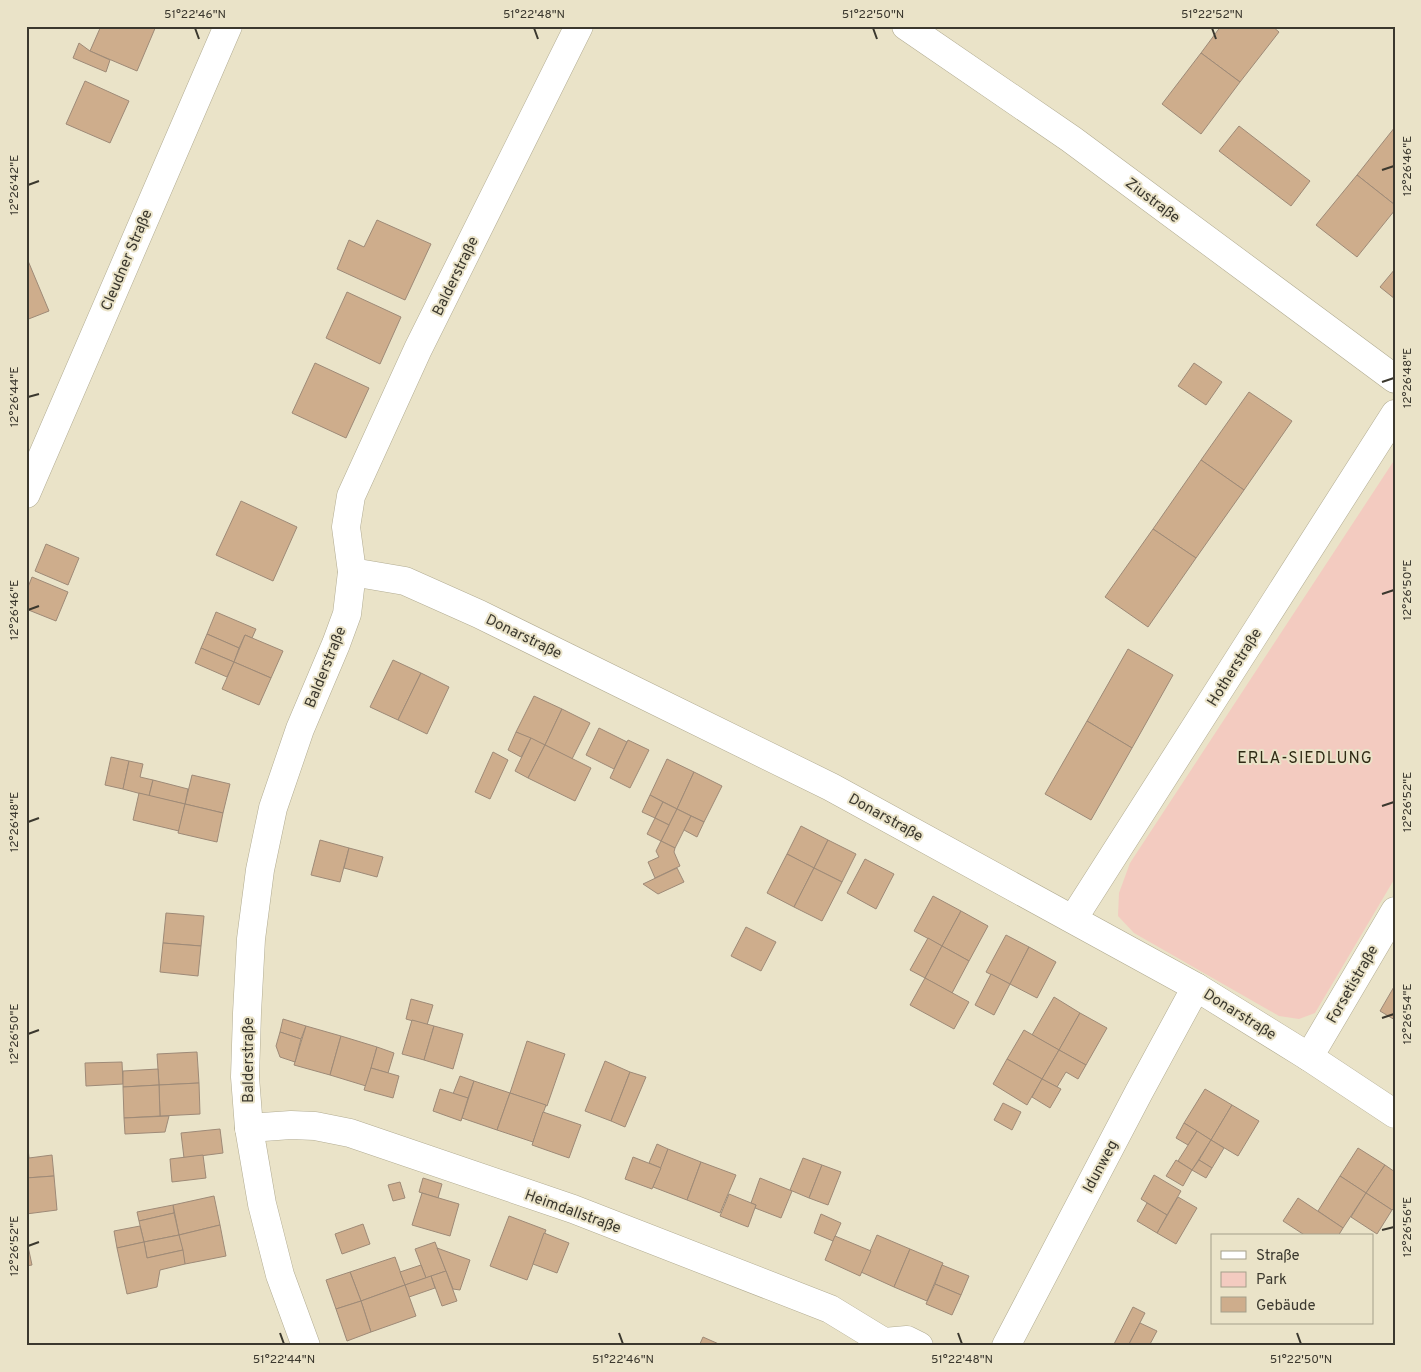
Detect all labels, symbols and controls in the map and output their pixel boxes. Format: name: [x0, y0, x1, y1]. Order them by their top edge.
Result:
text: 51°22'46"N: [164, 7, 226, 23]
text: 51°22'48"N: [503, 7, 565, 23]
text: 51°22'50"N: [842, 7, 904, 23]
text: 51°22'52"N: [1181, 7, 1243, 23]
text: 12°26'46"E: [1400, 136, 1416, 196]
text: 12°26'42"E: [7, 155, 23, 215]
street label: Ziustraße: [1121, 174, 1183, 228]
street label: Cleudner Straße: [97, 207, 157, 314]
street label: Balderstraße: [429, 234, 484, 319]
text: 12°26'48"E: [1400, 348, 1416, 408]
text: 12°26'44"E: [7, 367, 23, 427]
text: 12°26'50"E: [1400, 560, 1416, 620]
text: 12°26'46"E: [7, 580, 23, 640]
street label: Donarstraße: [482, 611, 565, 664]
street label: Balderstraße: [302, 624, 351, 711]
street label: Hotherstraße: [1204, 625, 1267, 710]
district label: ERLA-SIEDLUNG: [1237, 749, 1373, 769]
text: 12°26'52"E: [1400, 772, 1416, 832]
street label: Donarstraße: [845, 790, 926, 847]
text: 12°26'48"E: [7, 792, 23, 852]
street label: Forsetistraße: [1323, 942, 1383, 1027]
text: 12°26'54"E: [1400, 984, 1416, 1044]
street label: Donarstraße: [1199, 985, 1279, 1045]
text: 12°26'50"E: [7, 1004, 23, 1064]
street label: Balderstraße: [240, 1017, 259, 1103]
street label: Idunweg: [1080, 1137, 1123, 1196]
street label: Heimdallstraße: [522, 1186, 623, 1239]
text: 12°26'56"E: [1400, 1197, 1416, 1257]
text: 12°26'52"E: [7, 1216, 23, 1276]
legend: [1211, 1234, 1374, 1324]
text: Straße: [1256, 1247, 1300, 1266]
text: Park: [1256, 1271, 1287, 1290]
text: Gebäude: [1256, 1297, 1316, 1316]
text: 51°22'44"N: [253, 1352, 315, 1368]
text: 51°22'46"N: [592, 1352, 654, 1368]
text: 51°22'48"N: [931, 1352, 993, 1368]
text: 51°22'50"N: [1270, 1352, 1332, 1368]

